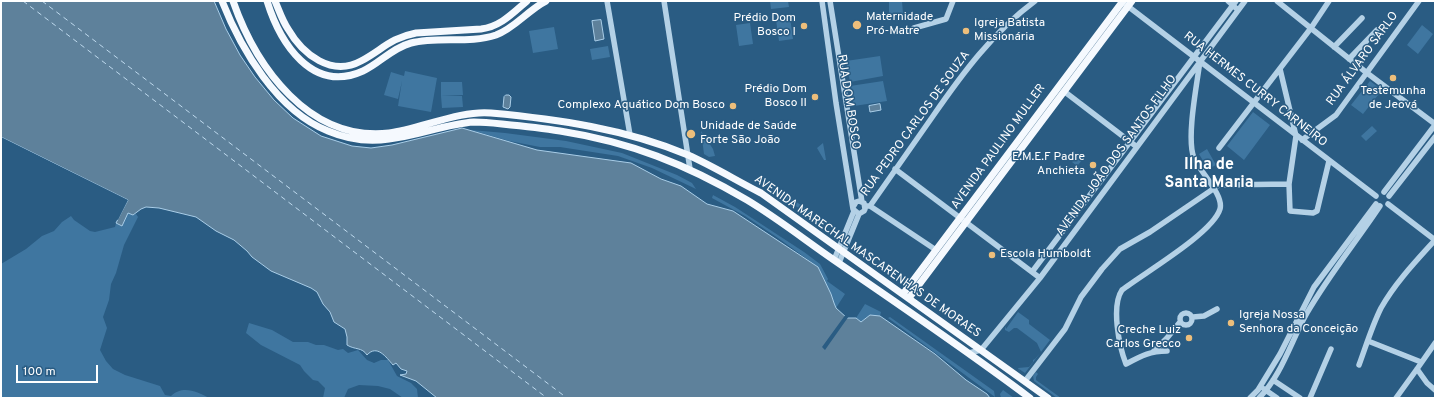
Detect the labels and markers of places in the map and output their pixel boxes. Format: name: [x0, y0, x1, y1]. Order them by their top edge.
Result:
place label: Maternidade Pró-Matre: [866, 11, 933, 39]
place label: Prédio Dom Bosco I: [733, 12, 796, 40]
place label: Igreja Batista Missionária: [974, 17, 1045, 45]
marker: Maternidade Pró-Matre: [851, 19, 863, 31]
marker: Prédio Dom Bosco I: [799, 21, 809, 31]
marker: Igreja Batista Missionária: [961, 26, 971, 36]
marker: Testemunha de Jeová: [1388, 73, 1398, 83]
place label: Prédio Dom Bosco II: [744, 83, 807, 111]
place label: Testemunha de Jeová: [1360, 85, 1426, 113]
marker: Prédio Dom Bosco II: [810, 92, 820, 102]
place label: Complexo Aquático Dom Bosco: [557, 99, 725, 113]
marker: Complexo Aquático Dom Bosco: [728, 101, 738, 111]
place label: Unidade de Saúde Forte São João: [700, 120, 797, 148]
marker: Unidade de Saúde Forte São João: [685, 128, 697, 140]
place label: E.M.E.F Padre Anchieta: [1012, 151, 1085, 179]
marker: E.M.E.F Padre Anchieta: [1088, 160, 1098, 170]
place label: Escola Humboldt: [1000, 248, 1091, 262]
marker: Escola Humboldt: [987, 250, 997, 260]
place label: Igreja Nossa Senhora da Conceição: [1239, 309, 1358, 337]
marker: Igreja Nossa Senhora da Conceição: [1226, 318, 1236, 328]
place label: Creche Luiz Carlos Grecco: [1106, 324, 1181, 352]
marker: Creche Luiz Carlos Grecco: [1184, 333, 1194, 343]

